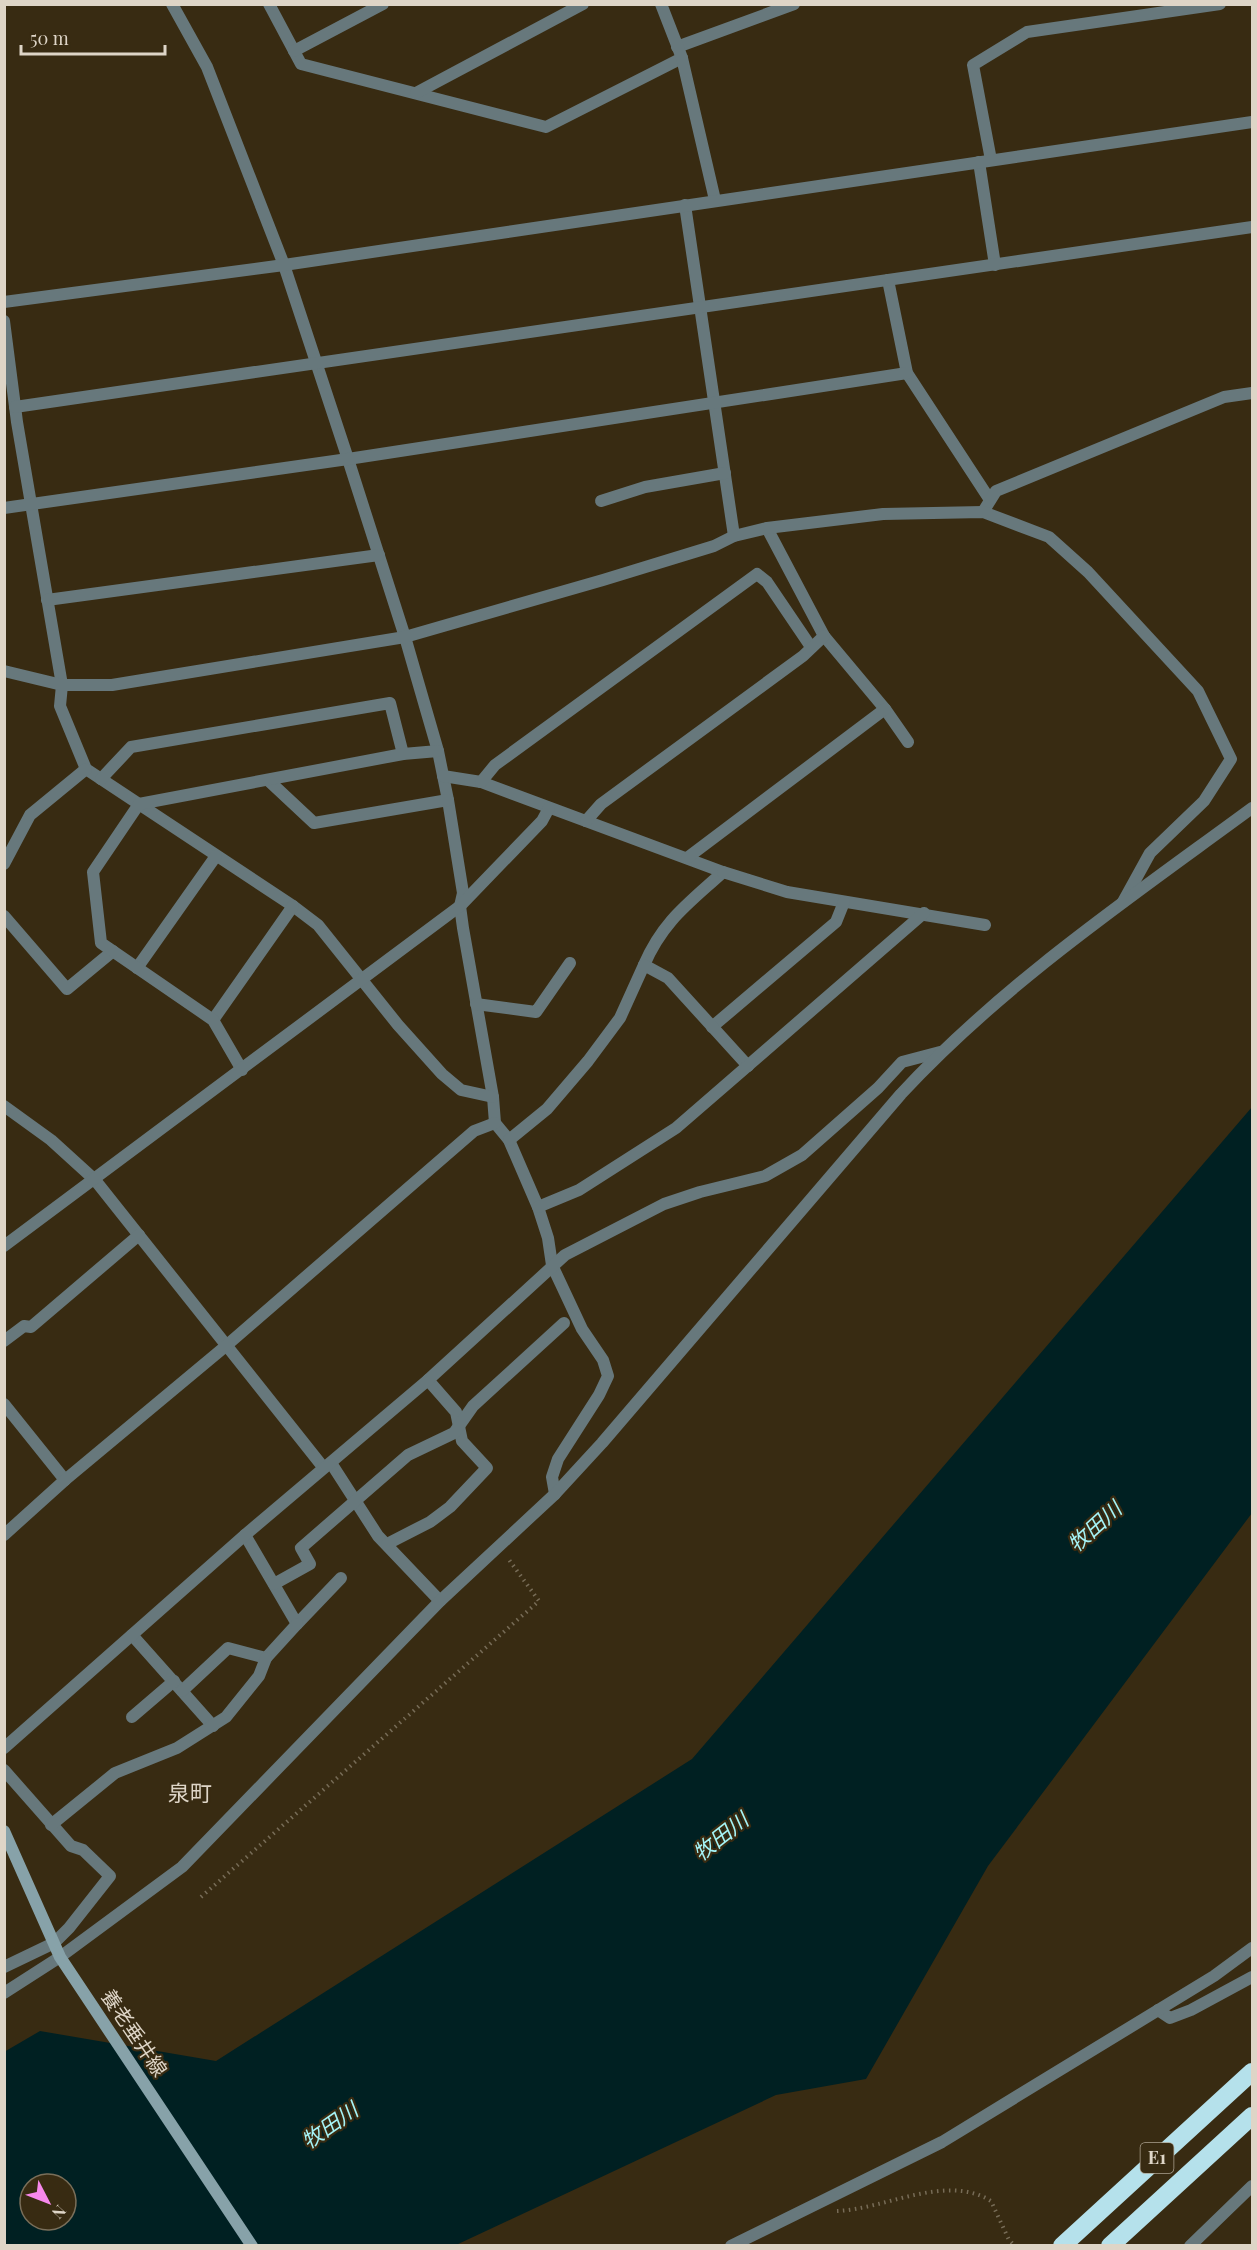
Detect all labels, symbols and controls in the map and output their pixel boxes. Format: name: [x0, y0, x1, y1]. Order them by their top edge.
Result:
scale bar: [21, 18, 165, 56]
text: 50 m: [30, 26, 69, 50]
water label: 牧田川: [1061, 1493, 1128, 1557]
district label: 泉町: [168, 1777, 212, 1807]
water label: 牧田川: [686, 1804, 755, 1866]
street label: 養老垂井線: [96, 1983, 174, 2081]
water label: 牧田川: [295, 2094, 364, 2154]
road number: E1: [1140, 2143, 1174, 2173]
north arrow: [18, 2172, 78, 2232]
text: N: [48, 2201, 71, 2224]

